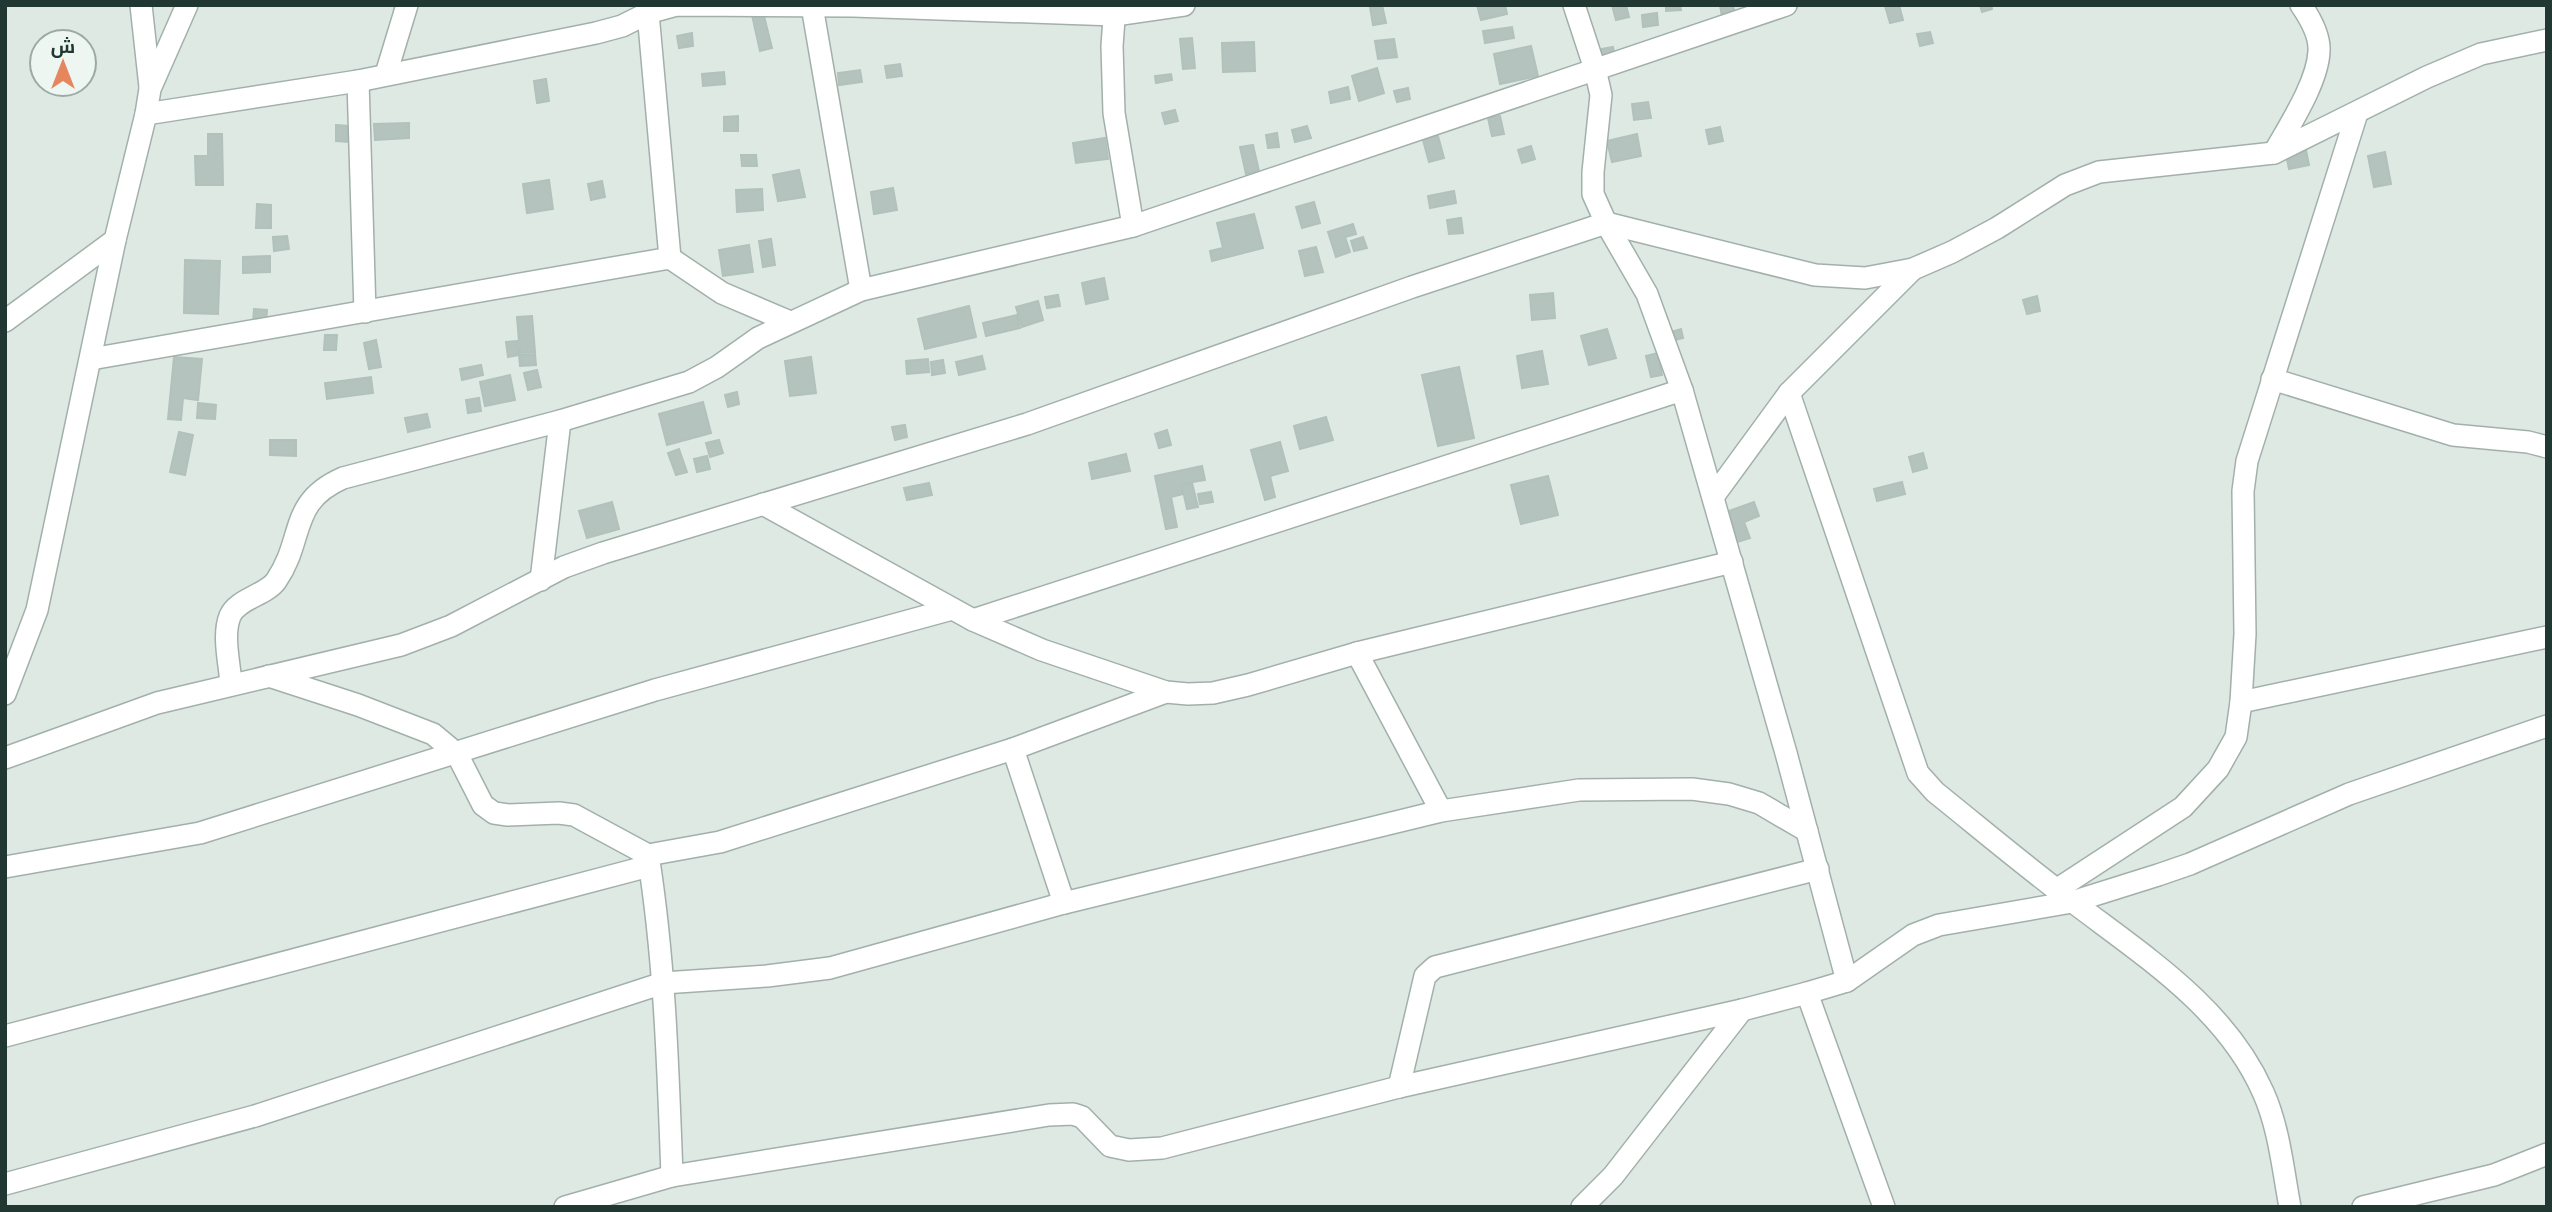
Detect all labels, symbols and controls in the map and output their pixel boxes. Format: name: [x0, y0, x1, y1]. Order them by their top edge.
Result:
north arrow: [28, 28, 98, 98]
text: ش: [51, 35, 75, 58]

